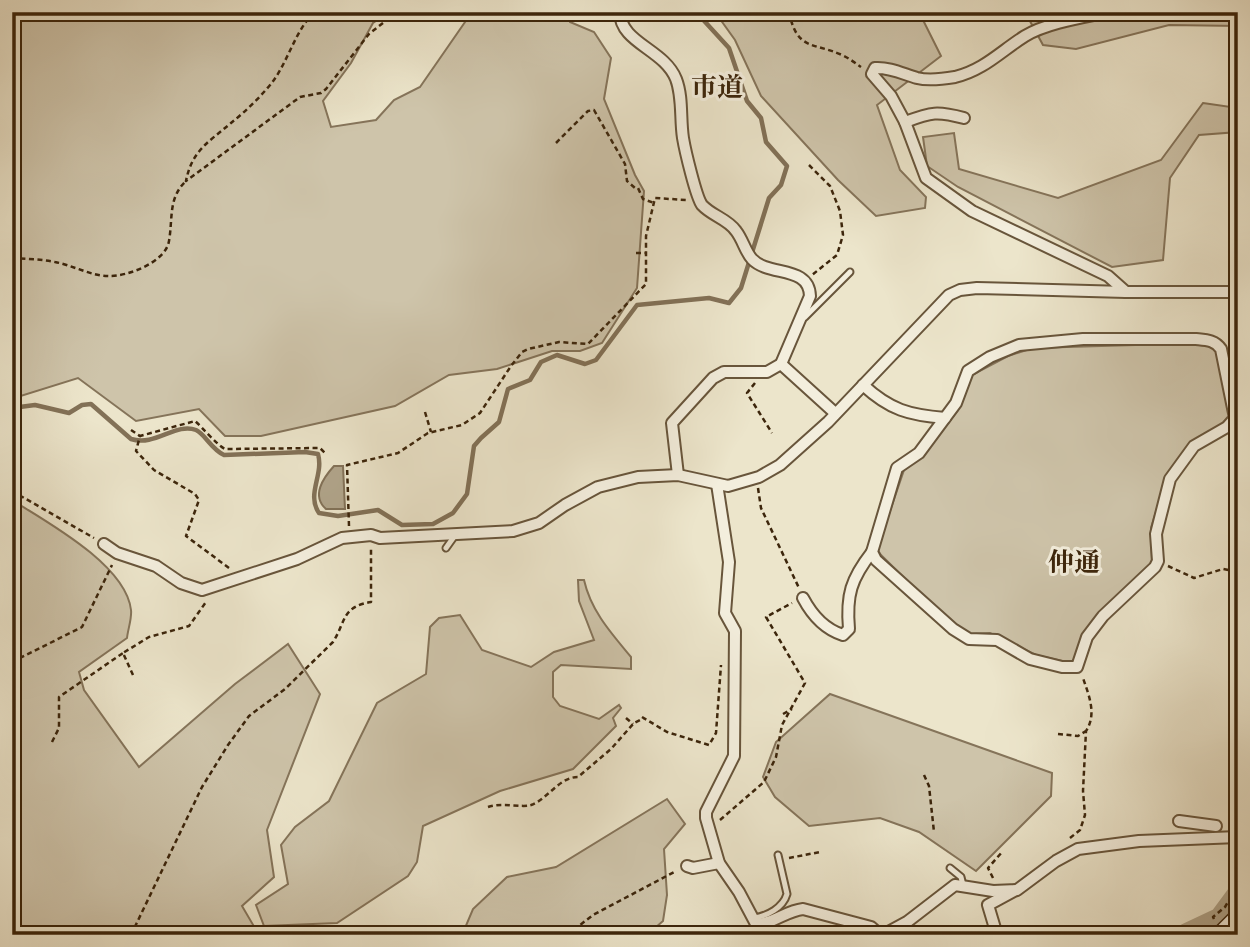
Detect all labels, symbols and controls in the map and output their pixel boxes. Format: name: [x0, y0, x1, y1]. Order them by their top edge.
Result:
district label: 市道: [691, 67, 743, 106]
district label: 仲通: [1048, 542, 1100, 581]

